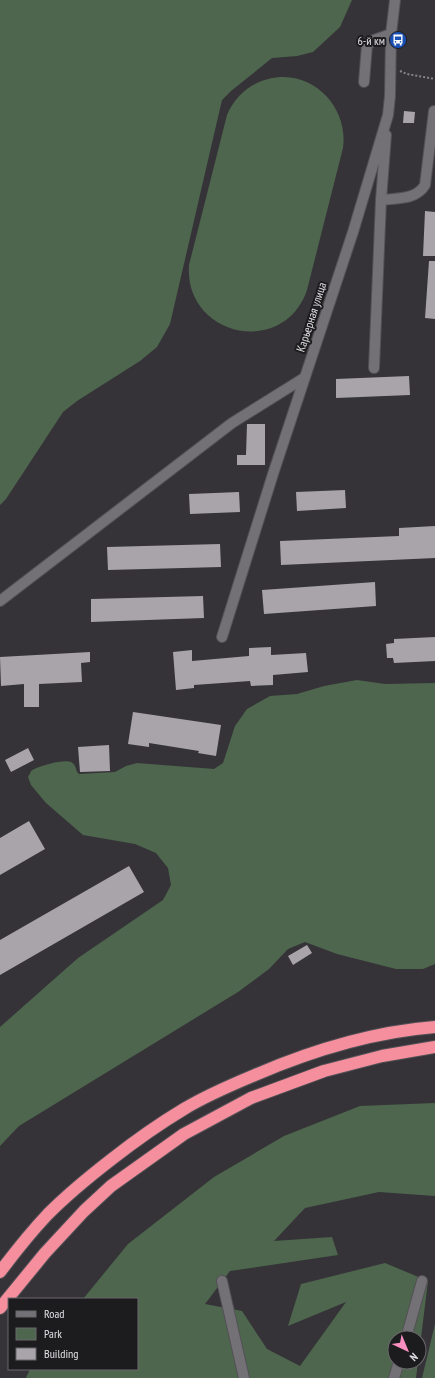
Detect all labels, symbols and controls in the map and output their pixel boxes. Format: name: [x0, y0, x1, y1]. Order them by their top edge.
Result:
bus stop icon: 6-й км: [388, 30, 408, 50]
place label: 6-й км: [357, 33, 385, 48]
street label: Карьерная улица: [293, 280, 329, 354]
legend: [8, 1298, 138, 1370]
text: Road: [44, 1306, 64, 1321]
text: Park: [44, 1326, 62, 1341]
north arrow: [387, 1330, 427, 1370]
text: Building: [44, 1346, 79, 1361]
text: N: [407, 1350, 421, 1364]

